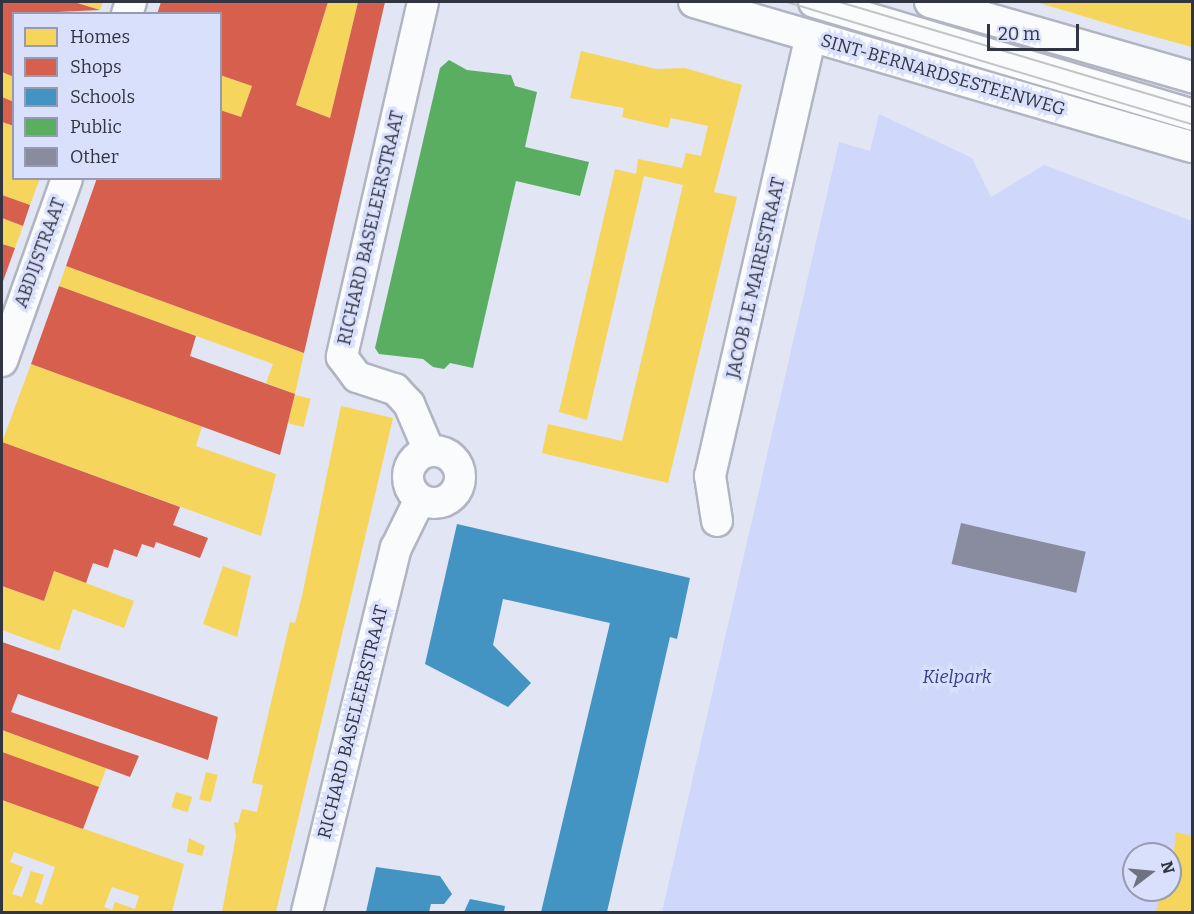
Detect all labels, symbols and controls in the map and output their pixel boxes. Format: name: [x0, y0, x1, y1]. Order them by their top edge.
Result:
legend: [12, 12, 222, 180]
scale bar: [990, 12, 1082, 50]
text: 20 m: [998, 23, 1040, 45]
text: Homes: [70, 26, 130, 48]
street label: SINT-BERNARDSESTEENWEG: [818, 30, 1068, 120]
text: Shops: [70, 56, 122, 78]
text: Schools: [70, 86, 135, 108]
street label: RICHARD BASELEERSTRAAT: [334, 109, 408, 347]
text: Public: [70, 116, 122, 138]
text: Other: [70, 146, 119, 168]
street label: JACOB LE MAIRESTRAAT: [722, 175, 790, 381]
street label: ABDIJSTRAAT: [10, 195, 70, 311]
street label: RICHARD BASELEERSTRAAT: [314, 603, 392, 841]
park label: Kielpark: [922, 666, 992, 688]
north arrow: [1122, 842, 1182, 902]
text: N: [1157, 859, 1179, 876]

